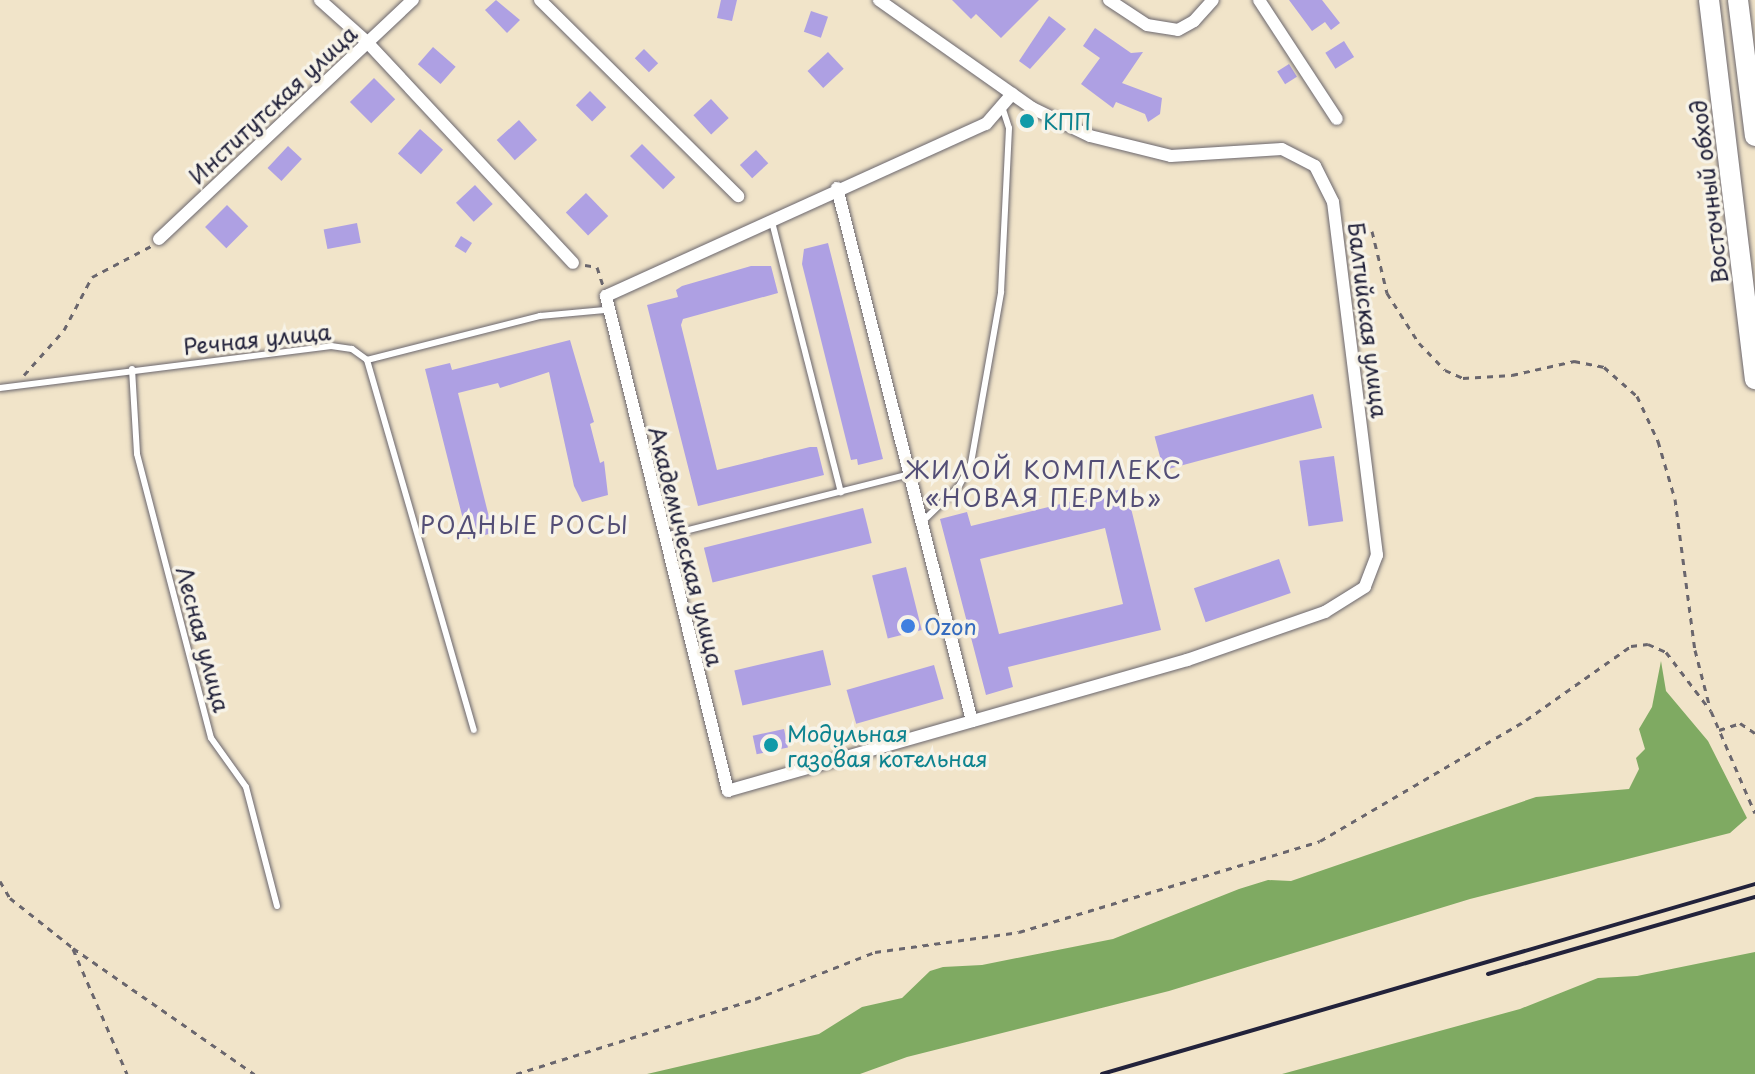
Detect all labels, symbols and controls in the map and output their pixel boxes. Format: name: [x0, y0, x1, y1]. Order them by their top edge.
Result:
street label: Институтская улица: [182, 19, 362, 189]
street label: Восточный обход: [1684, 98, 1732, 286]
place label: КПП: [1043, 108, 1092, 134]
marker: КПП: [1018, 112, 1036, 130]
street label: Балтийская улица: [1344, 220, 1394, 420]
street label: Речная улица: [181, 317, 333, 359]
street label: Академическая улица: [644, 423, 730, 669]
district label: ЖИЛОЙ КОМПЛЕКС «НОВАЯ ПЕРМЬ»: [907, 456, 1181, 512]
district label: РОДНЫЕ РОСЫ: [419, 511, 631, 539]
street label: Лесная улица: [172, 563, 236, 715]
place label: Ozon: [924, 613, 977, 639]
marker: Ozon: [899, 617, 917, 635]
place label: Модульная газовая котельная: [787, 719, 988, 770]
marker: Модульная газовая котельная: [762, 736, 780, 754]

